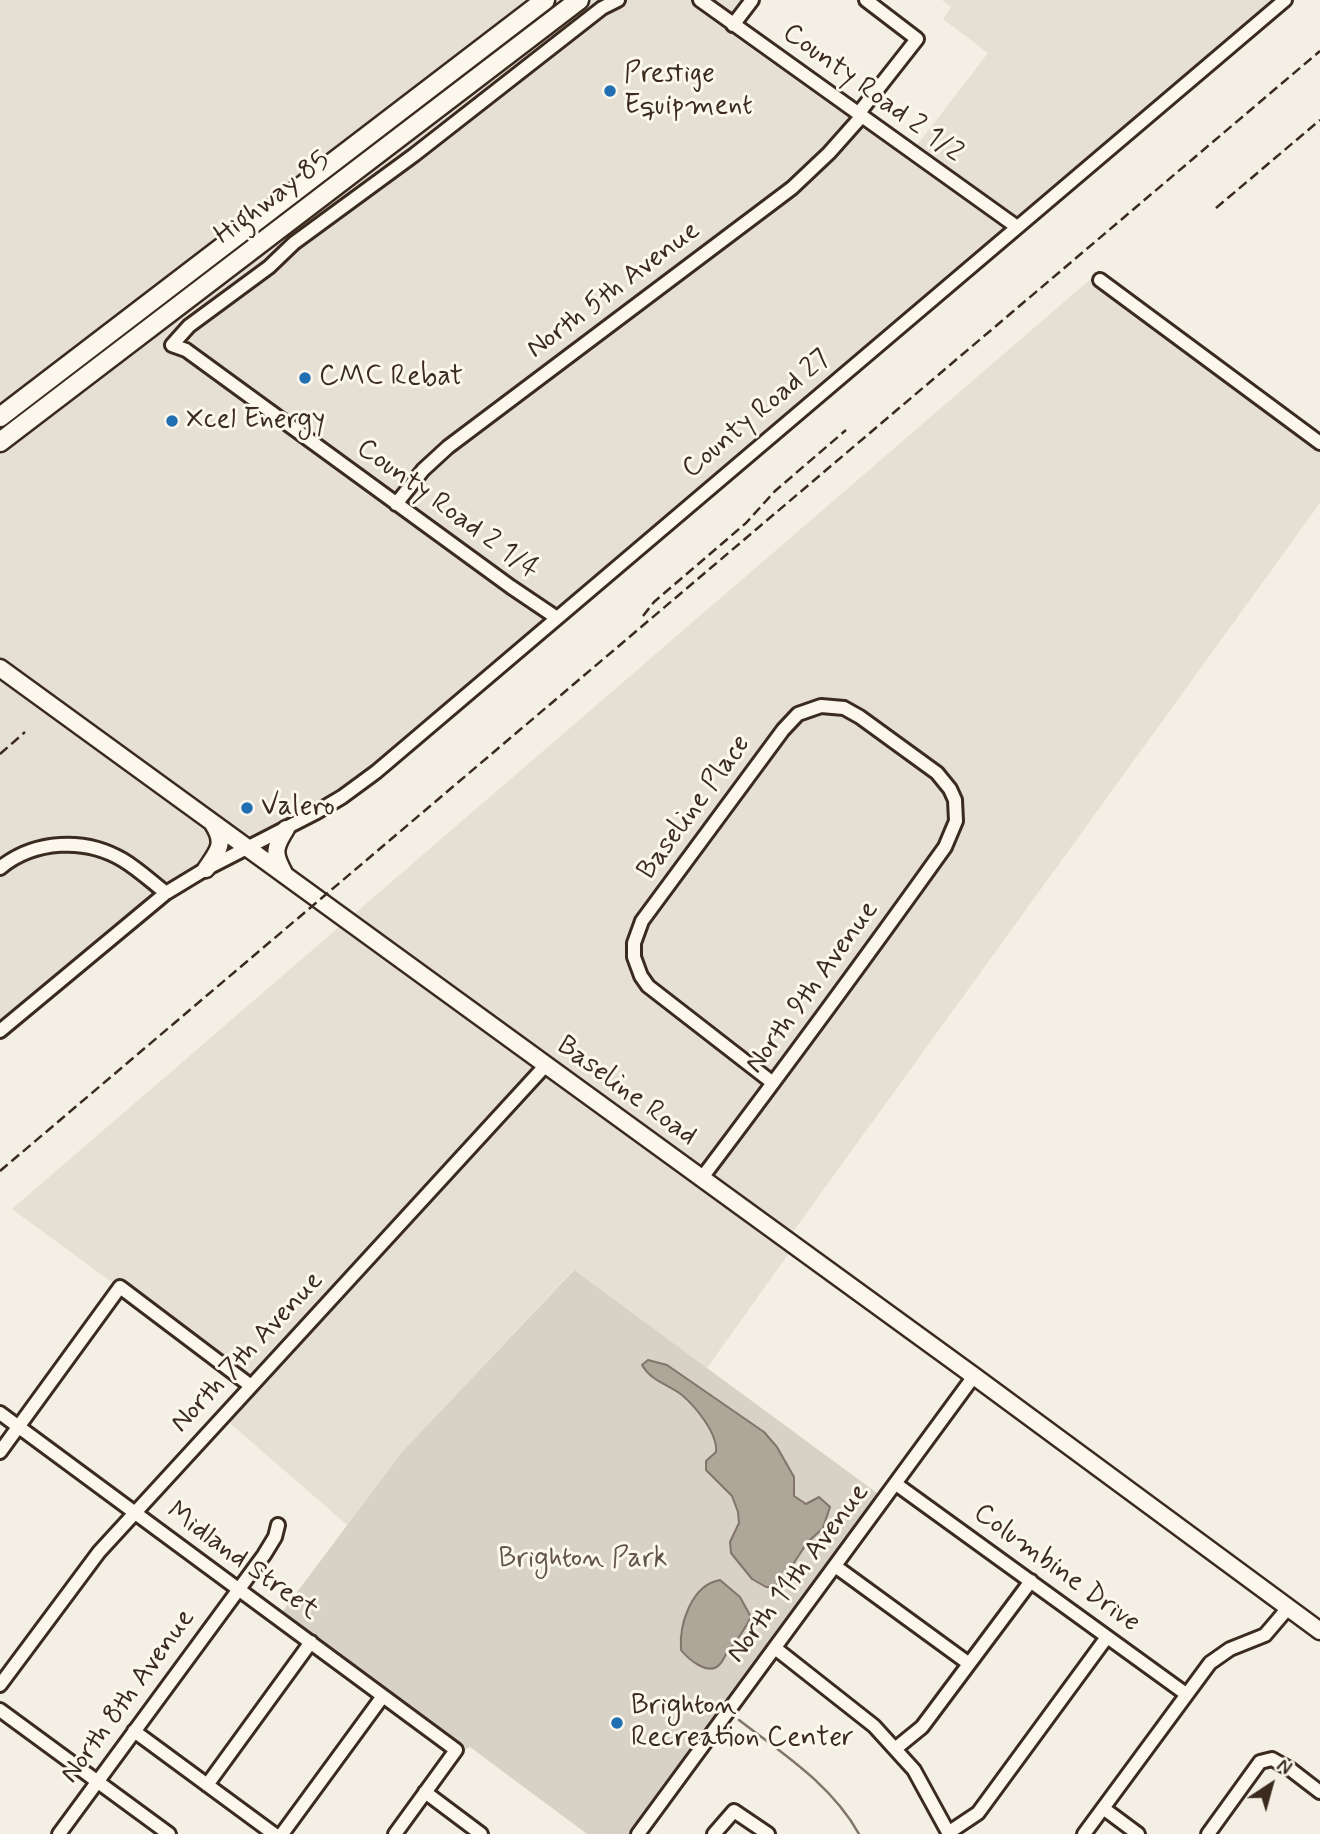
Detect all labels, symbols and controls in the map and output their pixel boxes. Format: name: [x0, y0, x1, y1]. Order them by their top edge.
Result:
street label: County Road 2 1/2: [775, 17, 969, 171]
place label: Prestige Equipment: [624, 58, 753, 124]
marker: Prestige Equipment: [602, 83, 618, 99]
street label: Highway 85: [209, 145, 337, 253]
street label: North 5th Avenue: [521, 215, 707, 367]
street label: County Road 27: [676, 343, 838, 487]
place label: CMC Rebat: [319, 361, 463, 395]
marker: CMC Rebat: [297, 370, 313, 386]
place label: Xcel Energy: [186, 404, 325, 438]
marker: Xcel Energy: [164, 413, 180, 429]
street label: County Road 2 1/4: [349, 432, 545, 588]
street label: Baseline Place: [631, 729, 759, 887]
place label: Valero: [261, 791, 335, 825]
marker: Valero: [239, 800, 255, 816]
street label: North 9th Avenue: [739, 895, 887, 1081]
street label: Baseline Road: [549, 1030, 703, 1154]
street label: North 7th Avenue: [165, 1265, 331, 1441]
street label: North 11th Avenue: [721, 1478, 877, 1670]
street label: Midland Street: [159, 1496, 325, 1628]
street label: Columbine Drive: [966, 1497, 1146, 1641]
park label: Brighton Park: [499, 1543, 667, 1577]
street label: North 8th Avenue: [55, 1603, 203, 1791]
place label: Brighton Recreation Center: [631, 1690, 854, 1756]
marker: Brighton Recreation Center: [609, 1715, 625, 1731]
north arrow: [1236, 1750, 1306, 1820]
text: N: [1271, 1754, 1296, 1781]

